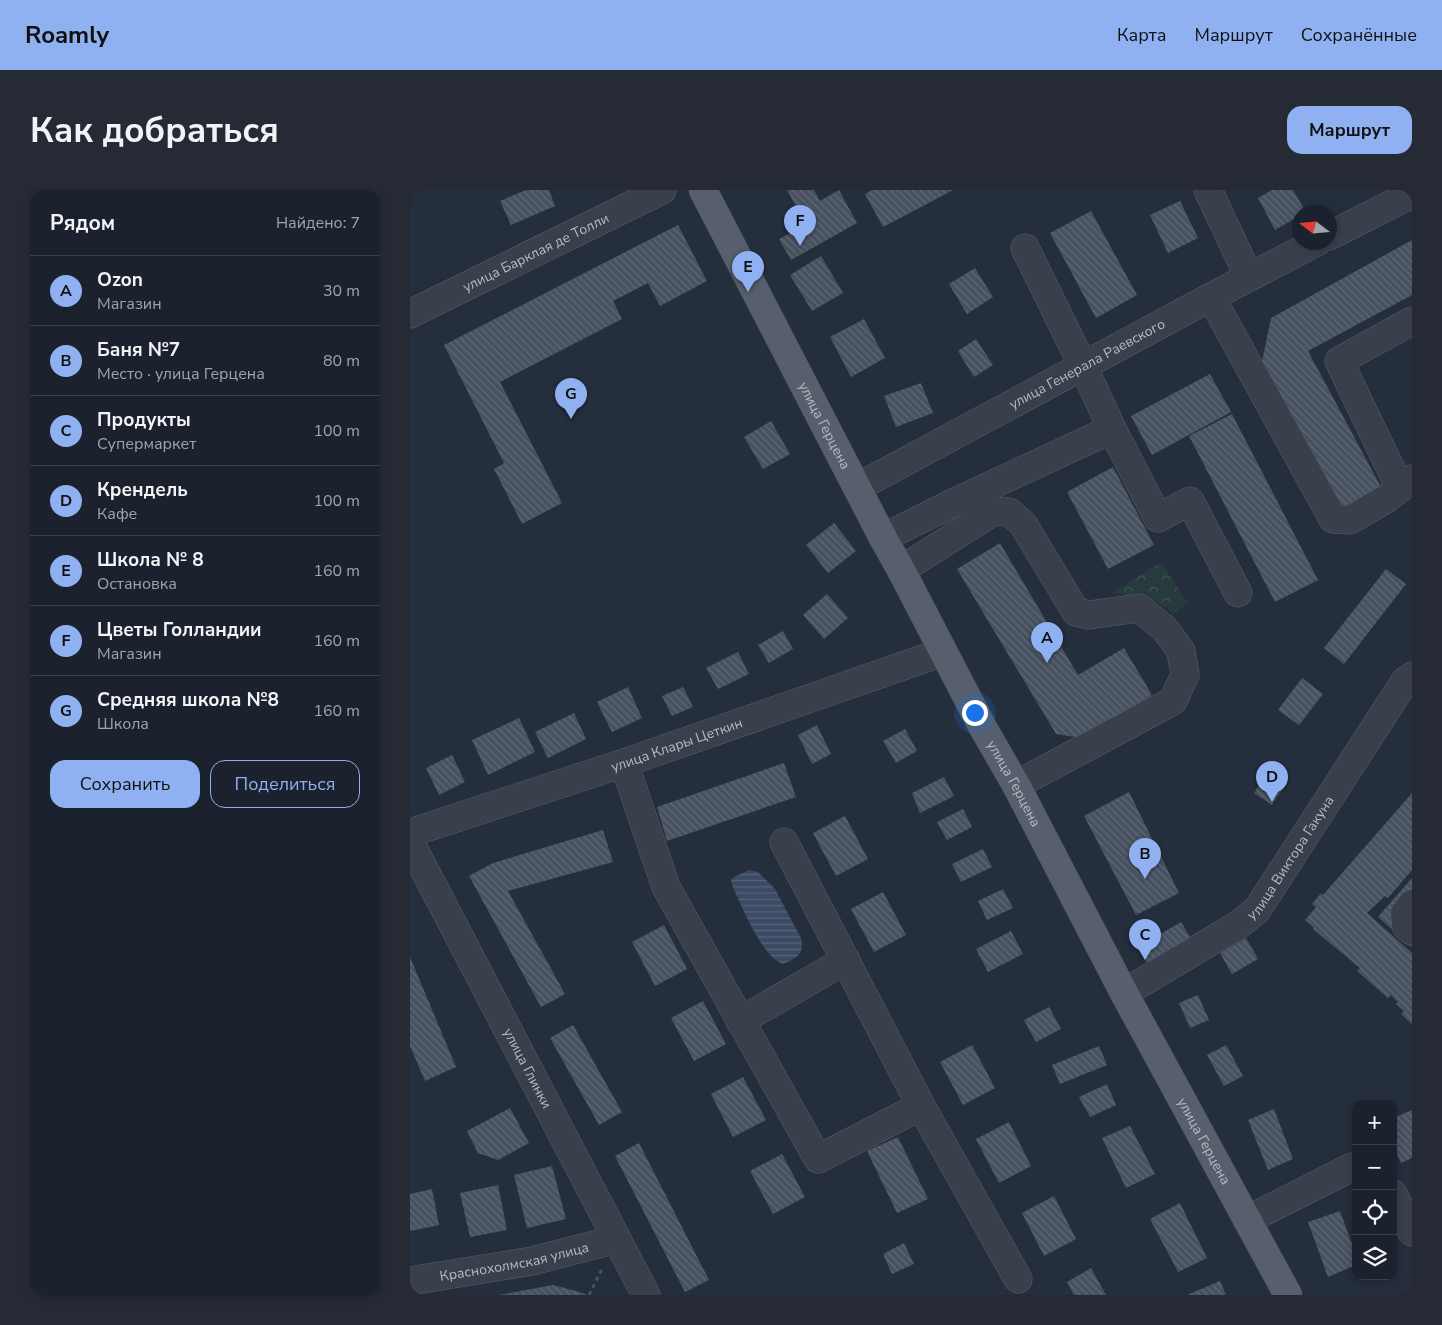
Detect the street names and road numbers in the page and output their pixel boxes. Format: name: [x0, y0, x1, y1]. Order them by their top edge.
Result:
street label: улица Барклая де Толли: [459, 209, 612, 297]
street label: улица Генерала Раевского: [1006, 314, 1169, 414]
street label: улица Герцена: [794, 378, 855, 473]
street label: улица Клары Цеткин: [609, 713, 745, 777]
street label: улица Герцена: [982, 737, 1045, 830]
street label: улица Виктора Гакуна: [1243, 792, 1338, 924]
street label: улица Глинки: [499, 1025, 556, 1112]
street label: улица Герцена: [1173, 1094, 1235, 1188]
street label: Краснохолмская улица: [438, 1238, 591, 1286]

